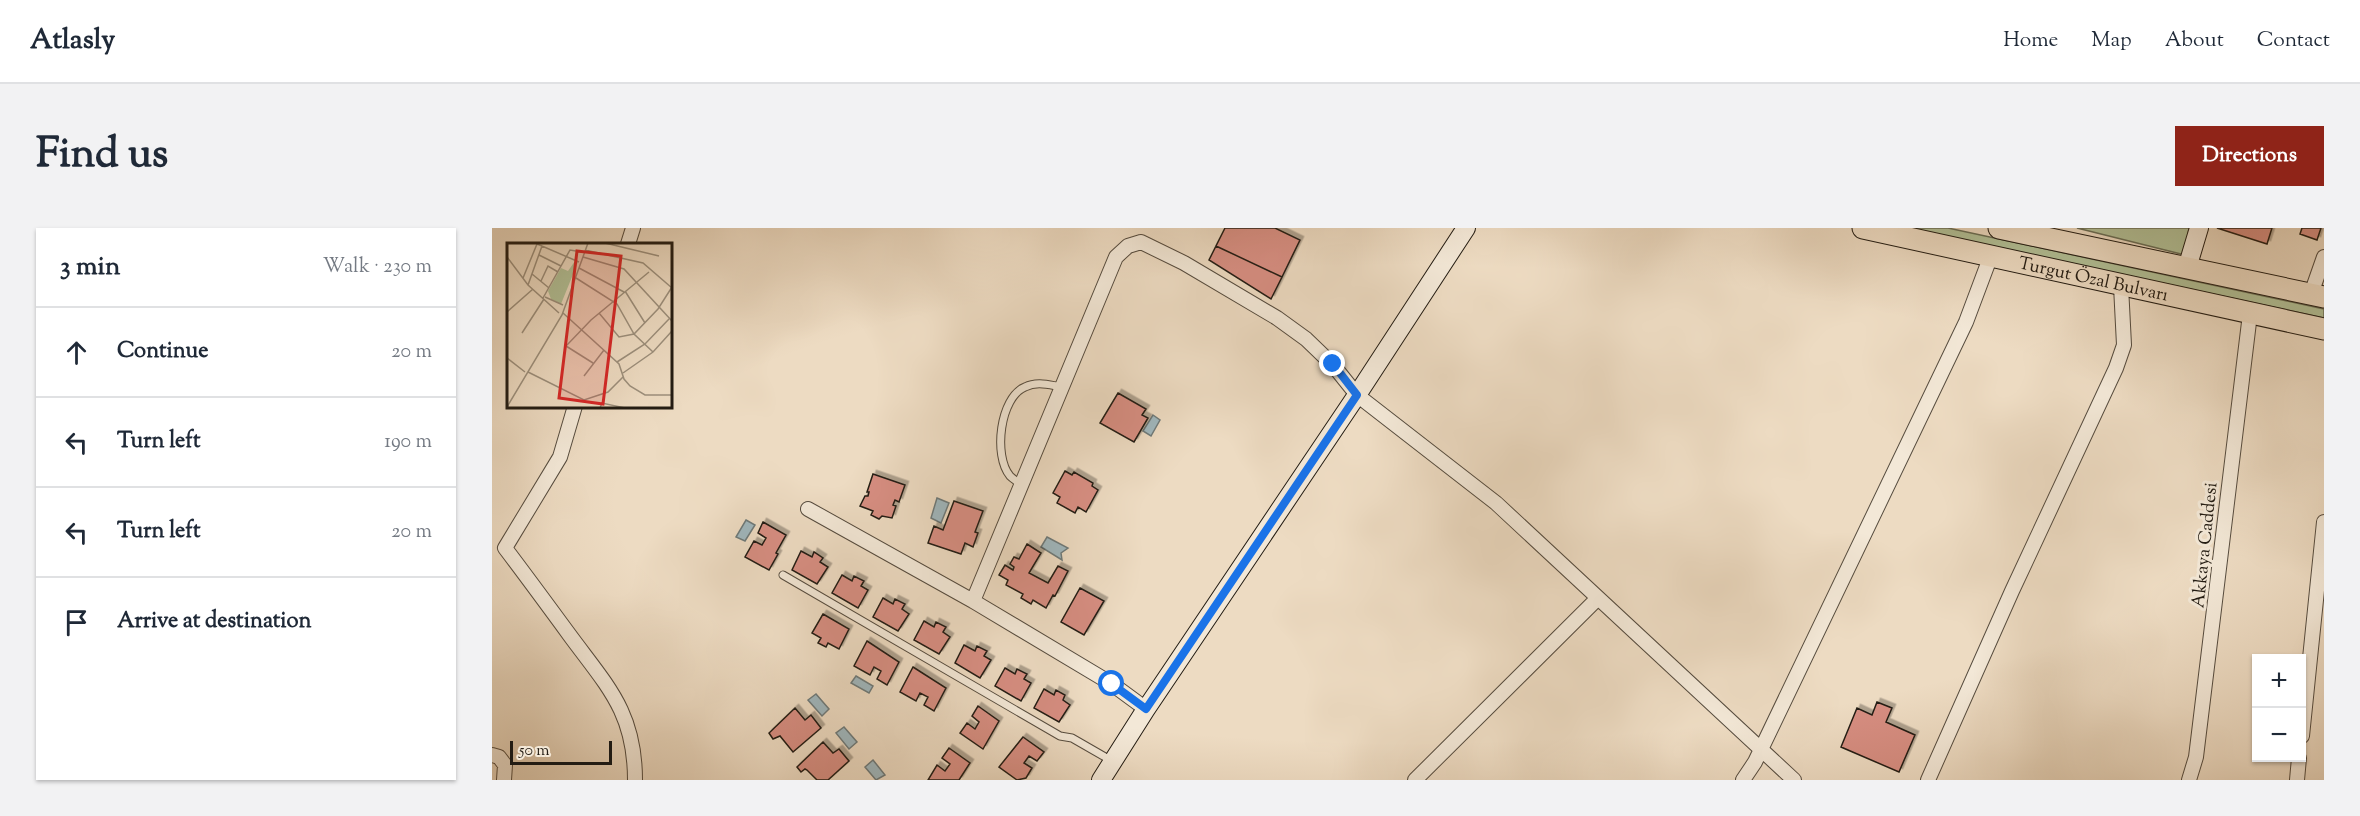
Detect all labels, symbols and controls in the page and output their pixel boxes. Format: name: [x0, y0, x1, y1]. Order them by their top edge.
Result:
text: Atlasly: [30, 21, 115, 61]
text: Home: [2003, 26, 2058, 56]
text: Map: [2091, 26, 2132, 56]
text: About: [2165, 26, 2224, 56]
text: Contact: [2257, 26, 2330, 56]
text: Find us: [36, 126, 168, 186]
button: Directions: [2175, 126, 2324, 186]
inset map: [507, 243, 672, 408]
text: 3 min: [60, 249, 120, 286]
street label: Turgut Özal Bulvarı: [2016, 251, 2170, 309]
text: Walk · 230 m: [323, 253, 432, 282]
icon: ahead: [60, 336, 93, 369]
text: Continue: [117, 336, 208, 368]
text: 20 m: [391, 338, 432, 367]
route end: [1319, 350, 1345, 376]
icon: left: [60, 426, 93, 459]
text: Turn left: [117, 426, 200, 458]
text: 190 m: [384, 428, 432, 457]
street label: Akkaya Caddesi: [2186, 481, 2226, 609]
icon: left: [60, 516, 93, 549]
text: Turn left: [117, 516, 200, 548]
text: 20 m: [391, 518, 432, 547]
icon: arrive: [60, 606, 93, 639]
text: Arrive at destination: [117, 606, 312, 638]
map controls: [2252, 654, 2306, 762]
button: +: [2252, 654, 2306, 708]
route start: [1098, 670, 1124, 696]
button: −: [2252, 708, 2306, 762]
scale bar: [510, 738, 612, 766]
text: 50 m: [519, 740, 550, 763]

